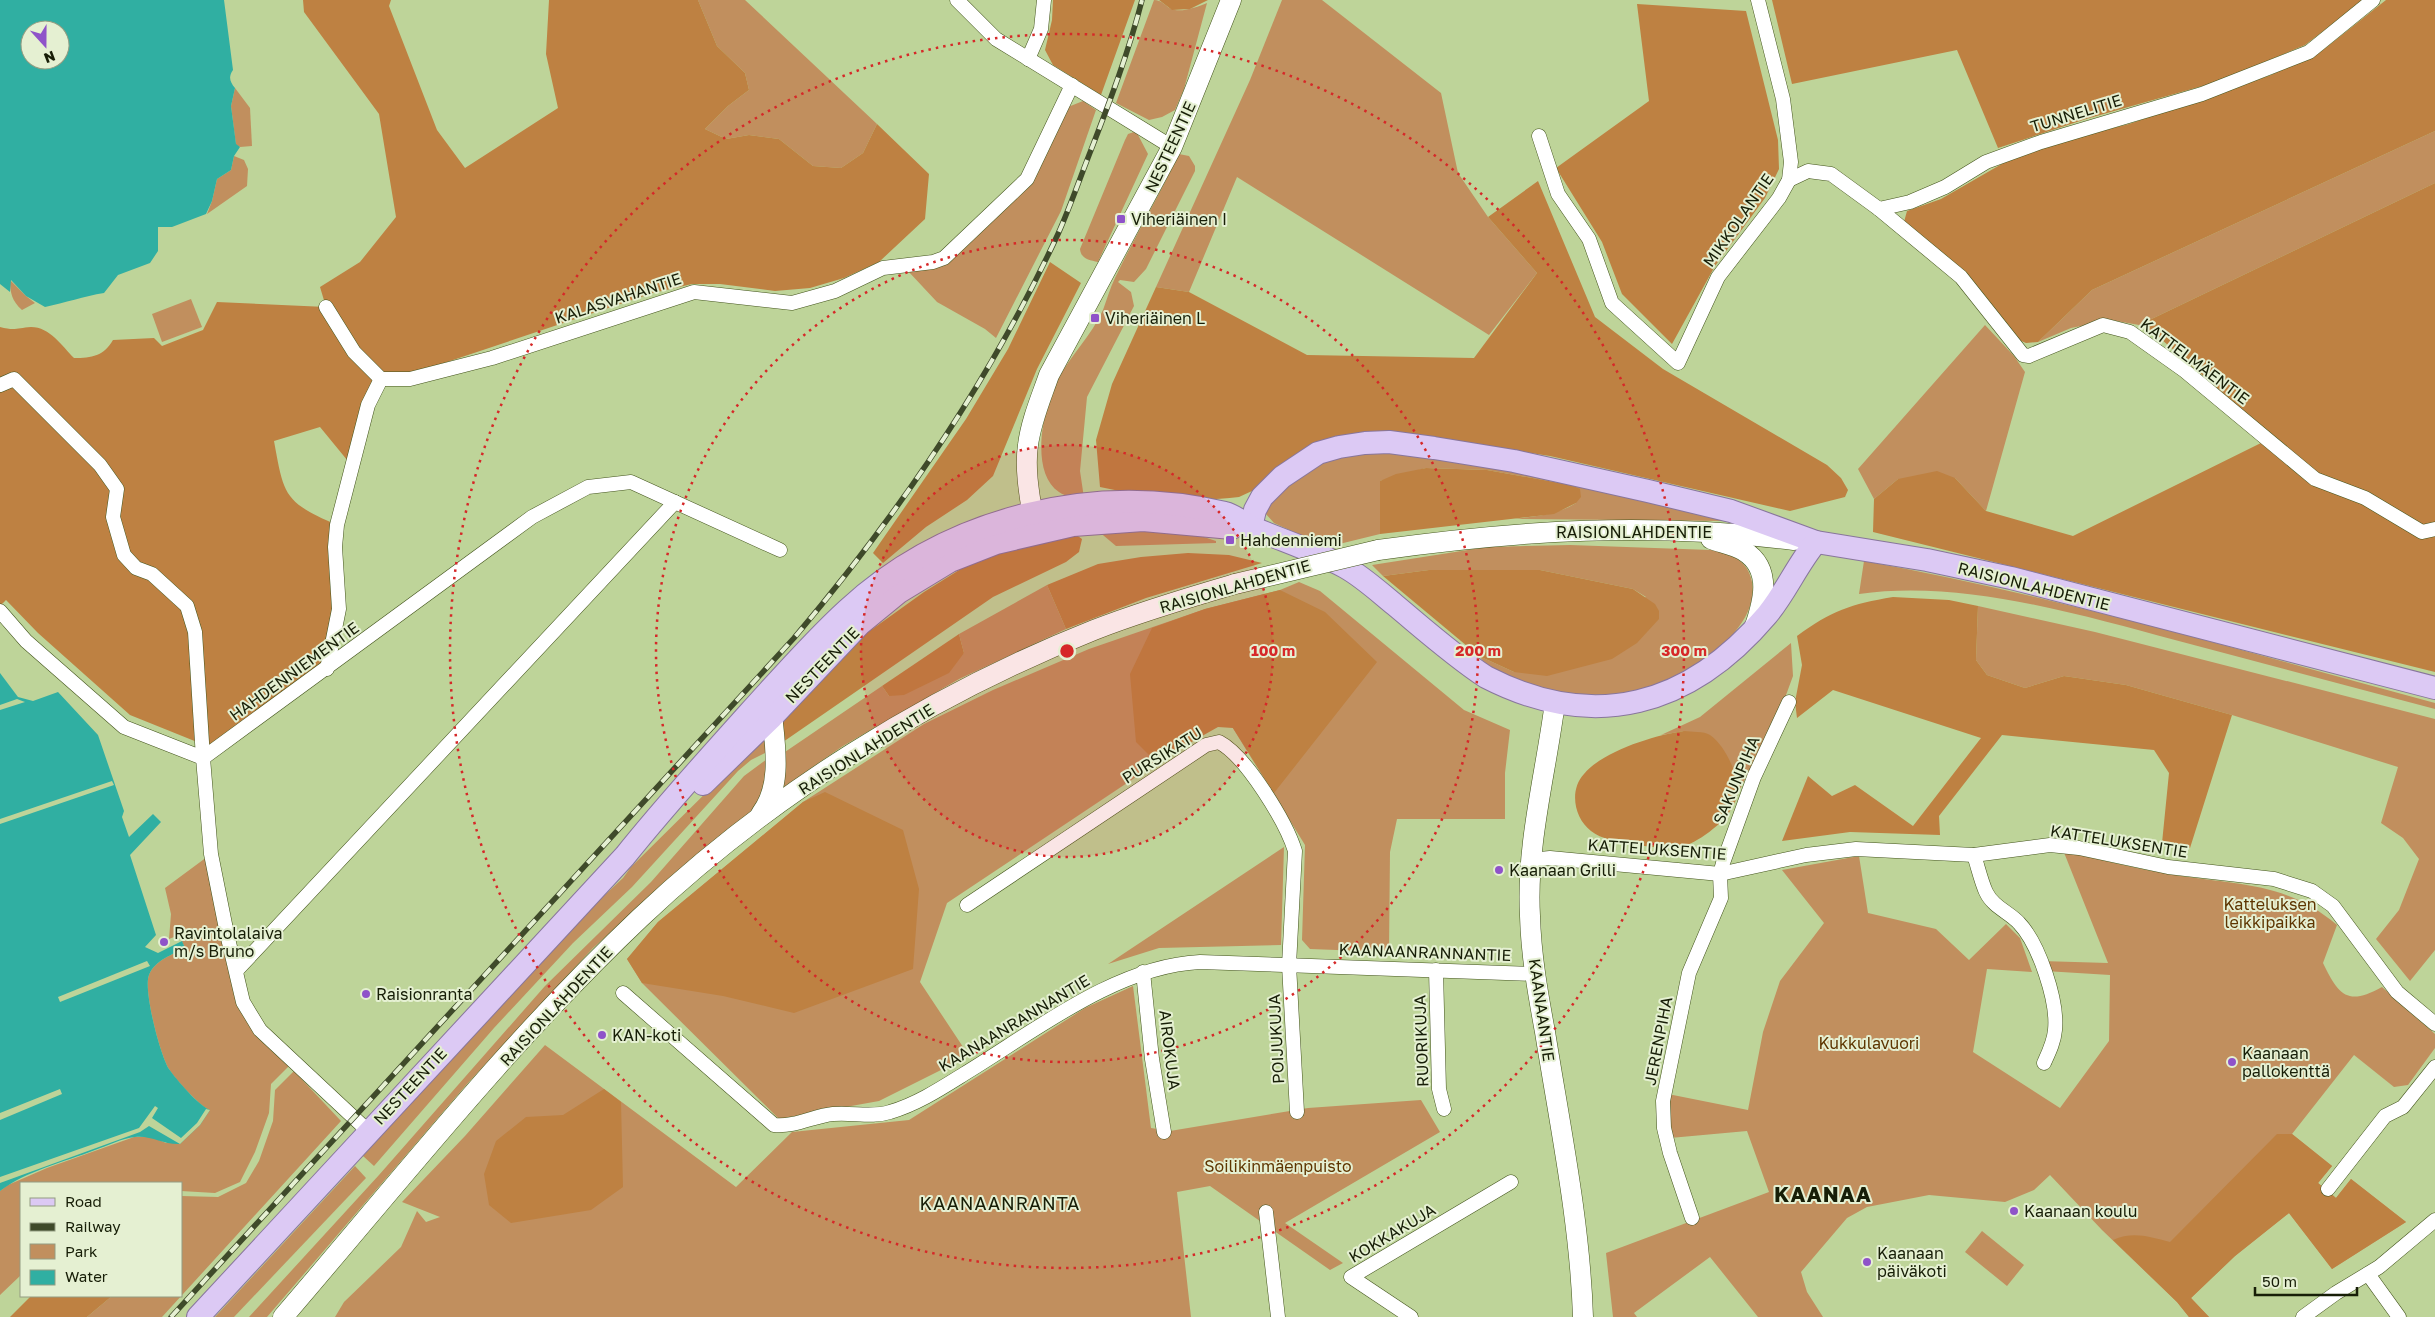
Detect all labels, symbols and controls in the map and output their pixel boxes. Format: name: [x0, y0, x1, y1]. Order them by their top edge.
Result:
north arrow: [20, 20, 70, 70]
text: N: [42, 48, 58, 67]
street label: TUNNELITIE: [2028, 90, 2124, 136]
street label: NESTEENTIE: [1140, 98, 1200, 196]
street label: MIKKOLANTIE: [1698, 169, 1778, 271]
place label: Viheriäinen I: [1131, 209, 1227, 229]
marker: Viheriäinen I: [1115, 213, 1127, 225]
street label: KALASVAHANTIE: [552, 268, 684, 328]
place label: Viheriäinen L: [1105, 308, 1205, 328]
marker: Viheriäinen L: [1089, 312, 1101, 324]
street label: KATTELMÄENTIE: [2137, 314, 2253, 408]
street label: RAISIONLAHDENTIE: [1556, 522, 1712, 542]
place label: Hahdenniemi: [1240, 530, 1342, 550]
marker: Hahdenniemi: [1224, 534, 1236, 546]
street label: RAISIONLAHDENTIE: [1157, 555, 1313, 617]
street label: RAISIONLAHDENTIE: [1956, 557, 2112, 615]
street label: HAHDENNIEMENTIE: [225, 617, 363, 725]
street label: NESTEENTIE: [781, 623, 863, 707]
text: 100 m: [1251, 641, 1295, 659]
text: 200 m: [1455, 641, 1501, 659]
text: 300 m: [1661, 641, 1707, 659]
centre of rings: [1058, 642, 1076, 660]
street label: RAISIONLAHDENTIE: [794, 699, 938, 799]
street label: PURSIKATU: [1118, 722, 1206, 788]
street label: SAKUNPIHA: [1708, 733, 1764, 827]
street label: KATTELUKSENTIE: [2049, 820, 2189, 862]
street label: KATTELUKSENTIE: [1587, 834, 1727, 864]
place label: Kaanaan Grilli: [1509, 860, 1616, 880]
marker: Kaanaan Grilli: [1493, 864, 1505, 876]
park label: Katteluksen leikkipaikka: [2223, 894, 2317, 932]
place label: Ravintolalaiva m/s Bruno: [174, 923, 283, 961]
marker: Ravintolalaiva m/s Bruno: [158, 936, 170, 948]
street label: KAANAANRANNANTIE: [1338, 939, 1512, 965]
street label: RAISIONLAHDENTIE: [495, 942, 617, 1070]
street label: KAANAANTIE: [1525, 957, 1559, 1063]
street label: KAANAANRANNANTIE: [935, 970, 1093, 1076]
place label: Raisionranta: [376, 984, 473, 1004]
marker: Raisionranta: [360, 988, 372, 1000]
street label: POIJUKUJA: [1264, 993, 1288, 1084]
street label: RUORIKUJA: [1409, 994, 1433, 1087]
street label: JERENPIHA: [1640, 995, 1676, 1087]
street label: AIROKUJA: [1155, 1009, 1185, 1091]
place label: KAN-koti: [612, 1025, 681, 1045]
marker: KAN-koti: [596, 1029, 608, 1041]
park label: Kukkulavuori: [1819, 1033, 1919, 1053]
street label: NESTEENTIE: [369, 1043, 451, 1129]
place label: Kaanaan pallokenttä: [2242, 1043, 2330, 1081]
marker: Kaanaan pallokenttä: [2226, 1056, 2238, 1068]
park label: Soilikinmäenpuisto: [1204, 1156, 1352, 1176]
district label: KAANAA: [1774, 1181, 1872, 1207]
legend: [20, 1182, 182, 1297]
text: Road: [65, 1192, 102, 1210]
district label: KAANAANRANTA: [920, 1192, 1080, 1214]
street label: KOKKAKUJA: [1345, 1199, 1439, 1267]
place label: Kaanaan koulu: [2024, 1201, 2138, 1221]
marker: Kaanaan koulu: [2008, 1205, 2020, 1217]
text: Railway: [65, 1217, 121, 1235]
text: Park: [65, 1242, 98, 1260]
place label: Kaanaan päiväkoti: [1877, 1243, 1947, 1281]
marker: Kaanaan päiväkoti: [1861, 1256, 1873, 1268]
scale bar: [2255, 1264, 2358, 1296]
text: Water: [65, 1267, 108, 1285]
text: 50 m: [2262, 1272, 2297, 1290]

